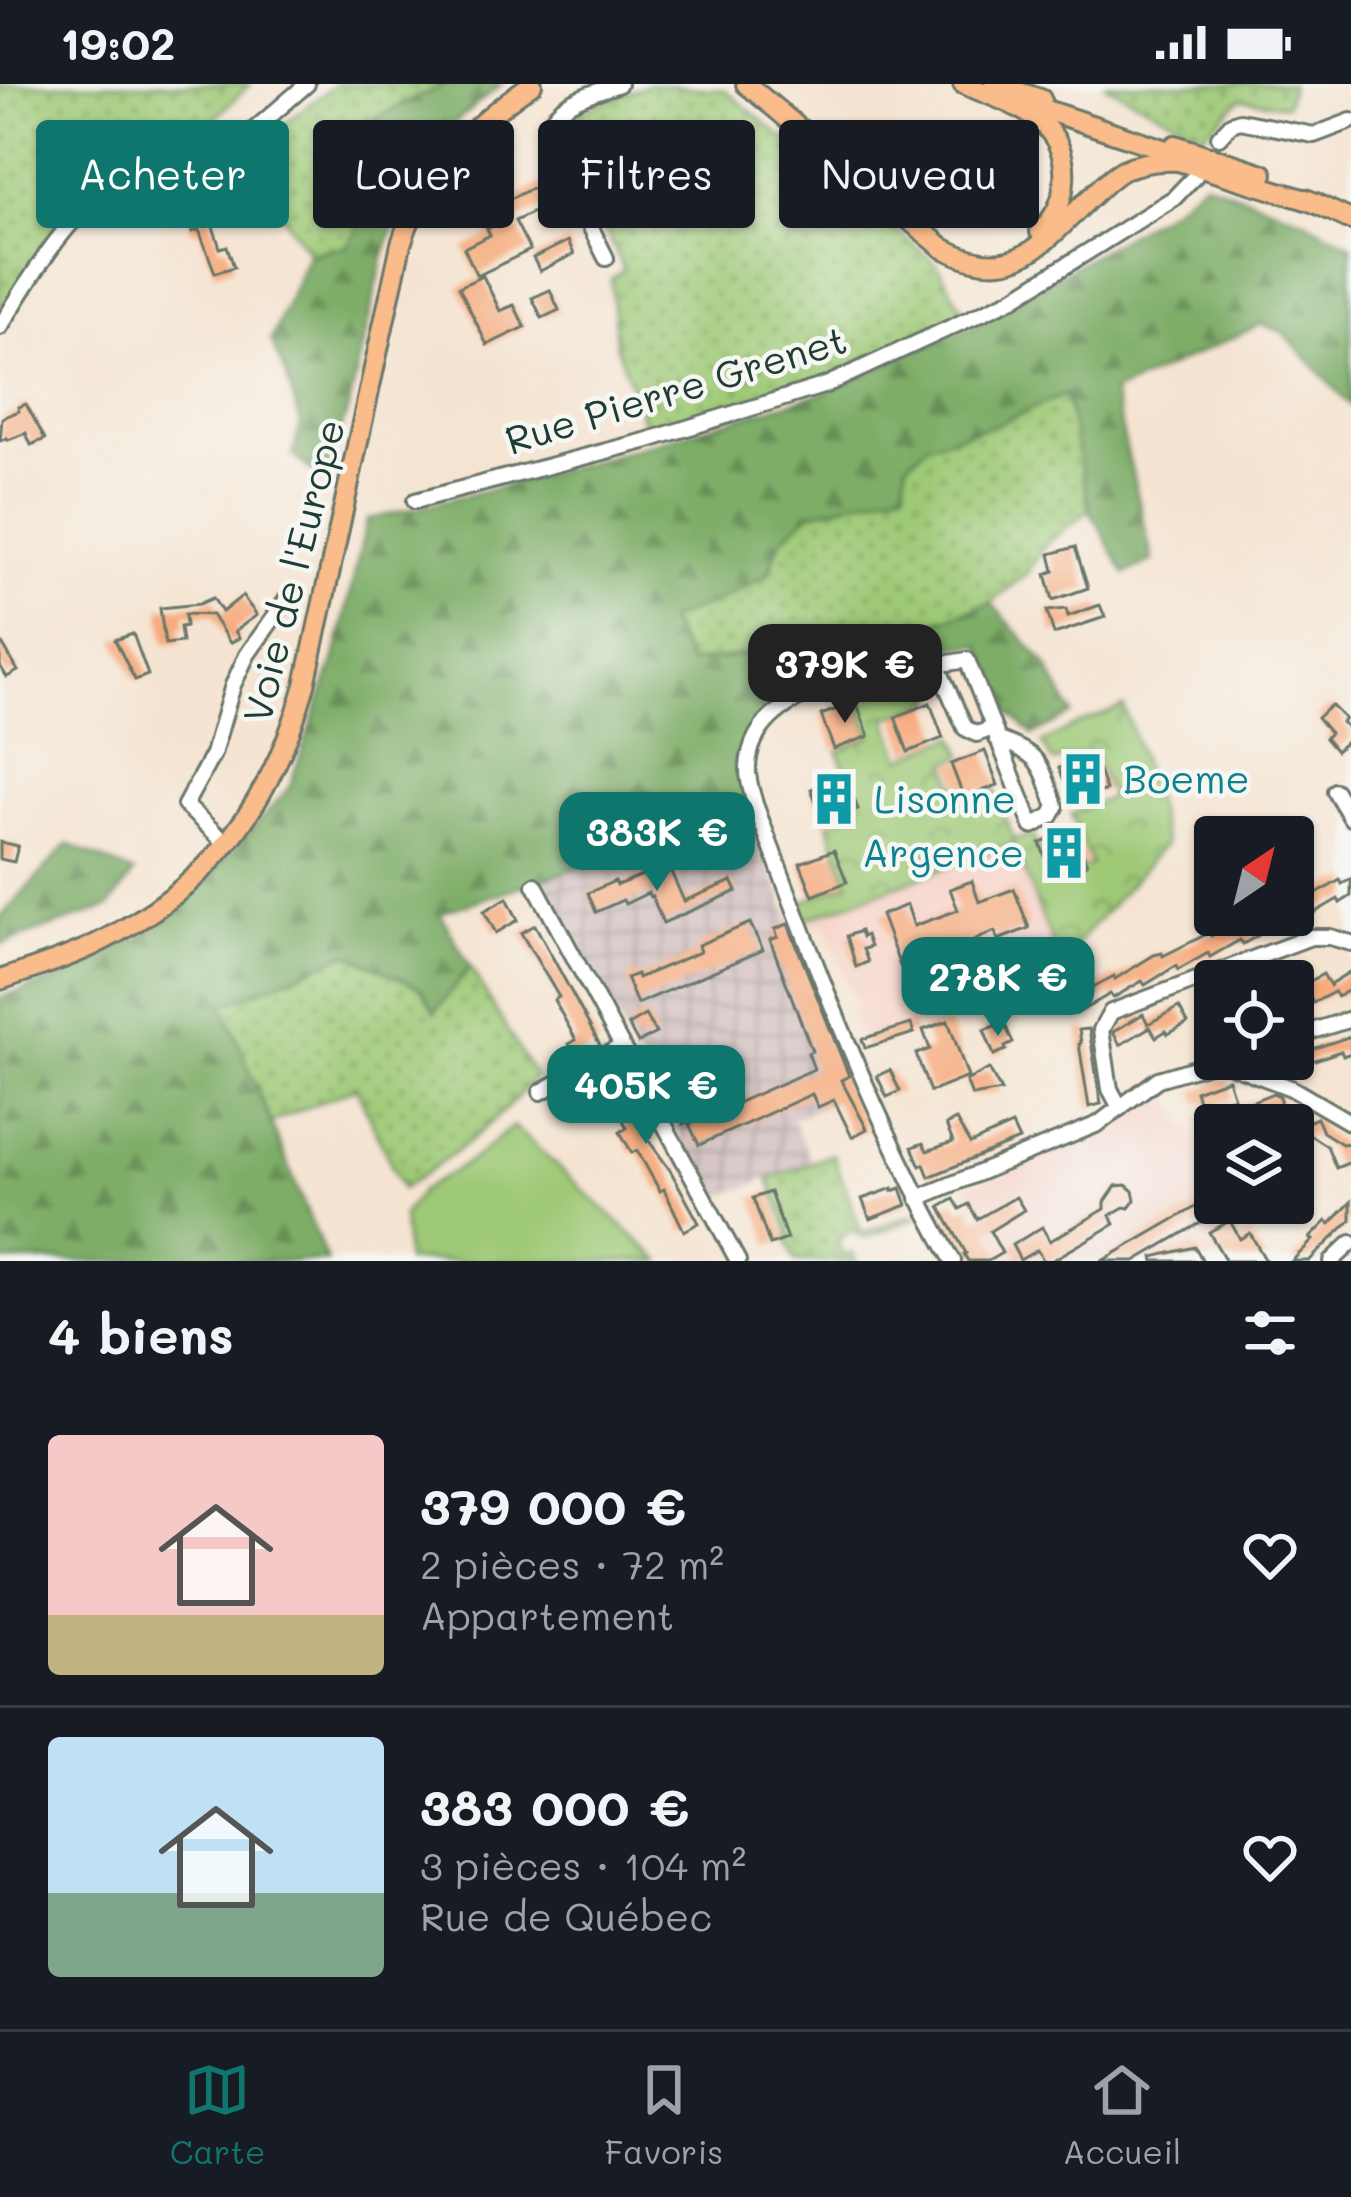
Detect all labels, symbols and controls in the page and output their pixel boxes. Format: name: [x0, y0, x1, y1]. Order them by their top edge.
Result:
text: 19:02: [60, 13, 175, 71]
chip: Acheter: [36, 120, 289, 228]
chip: Louer: [313, 120, 514, 228]
chip: Filtres: [538, 120, 755, 228]
chip: Nouveau: [779, 120, 1039, 228]
street label: Rue Pierre Grenet: [499, 312, 852, 465]
street label: Voie de l'Europe: [230, 414, 355, 728]
pin: 379K €: [747, 624, 943, 726]
text: 379K €: [775, 637, 915, 688]
building icon: Boeme: [1054, 750, 1112, 808]
place label: Boeme: [1123, 752, 1250, 803]
building icon: Lisonne: [805, 770, 863, 828]
place label: Lisonne: [874, 772, 1016, 823]
pin: 383K €: [559, 792, 755, 894]
text: 383K €: [586, 805, 728, 856]
north arrow: [1194, 816, 1314, 936]
map controls: [1194, 816, 1314, 1224]
building icon: Argence: [1035, 824, 1093, 882]
place label: Argence: [862, 826, 1024, 878]
pin: 278K €: [900, 937, 1096, 1039]
text: 278K €: [928, 950, 1068, 1001]
button: locate: [1194, 960, 1314, 1080]
pin: 405K €: [548, 1045, 744, 1147]
text: 405K €: [574, 1058, 718, 1109]
button: layers: [1194, 1104, 1314, 1224]
text: 4 biens: [48, 1300, 234, 1367]
icon: filters: [1237, 1300, 1303, 1366]
text: 379 000 €: [420, 1471, 686, 1538]
icon: home: [144, 1483, 288, 1627]
icon: heart: [1237, 1522, 1303, 1588]
text: 2 pièces · 72 m²: [420, 1538, 724, 1589]
text: Appartement: [420, 1589, 674, 1640]
text: 383 000 €: [420, 1772, 689, 1839]
icon: home: [144, 1785, 288, 1929]
icon: heart: [1237, 1824, 1303, 1890]
text: 3 pièces · 104 m²: [420, 1839, 746, 1890]
text: Rue de Québec: [420, 1890, 712, 1941]
tab: Carte: [170, 2057, 265, 2172]
tab: Favoris: [605, 2057, 723, 2172]
tab: Accueil: [1063, 2057, 1181, 2172]

